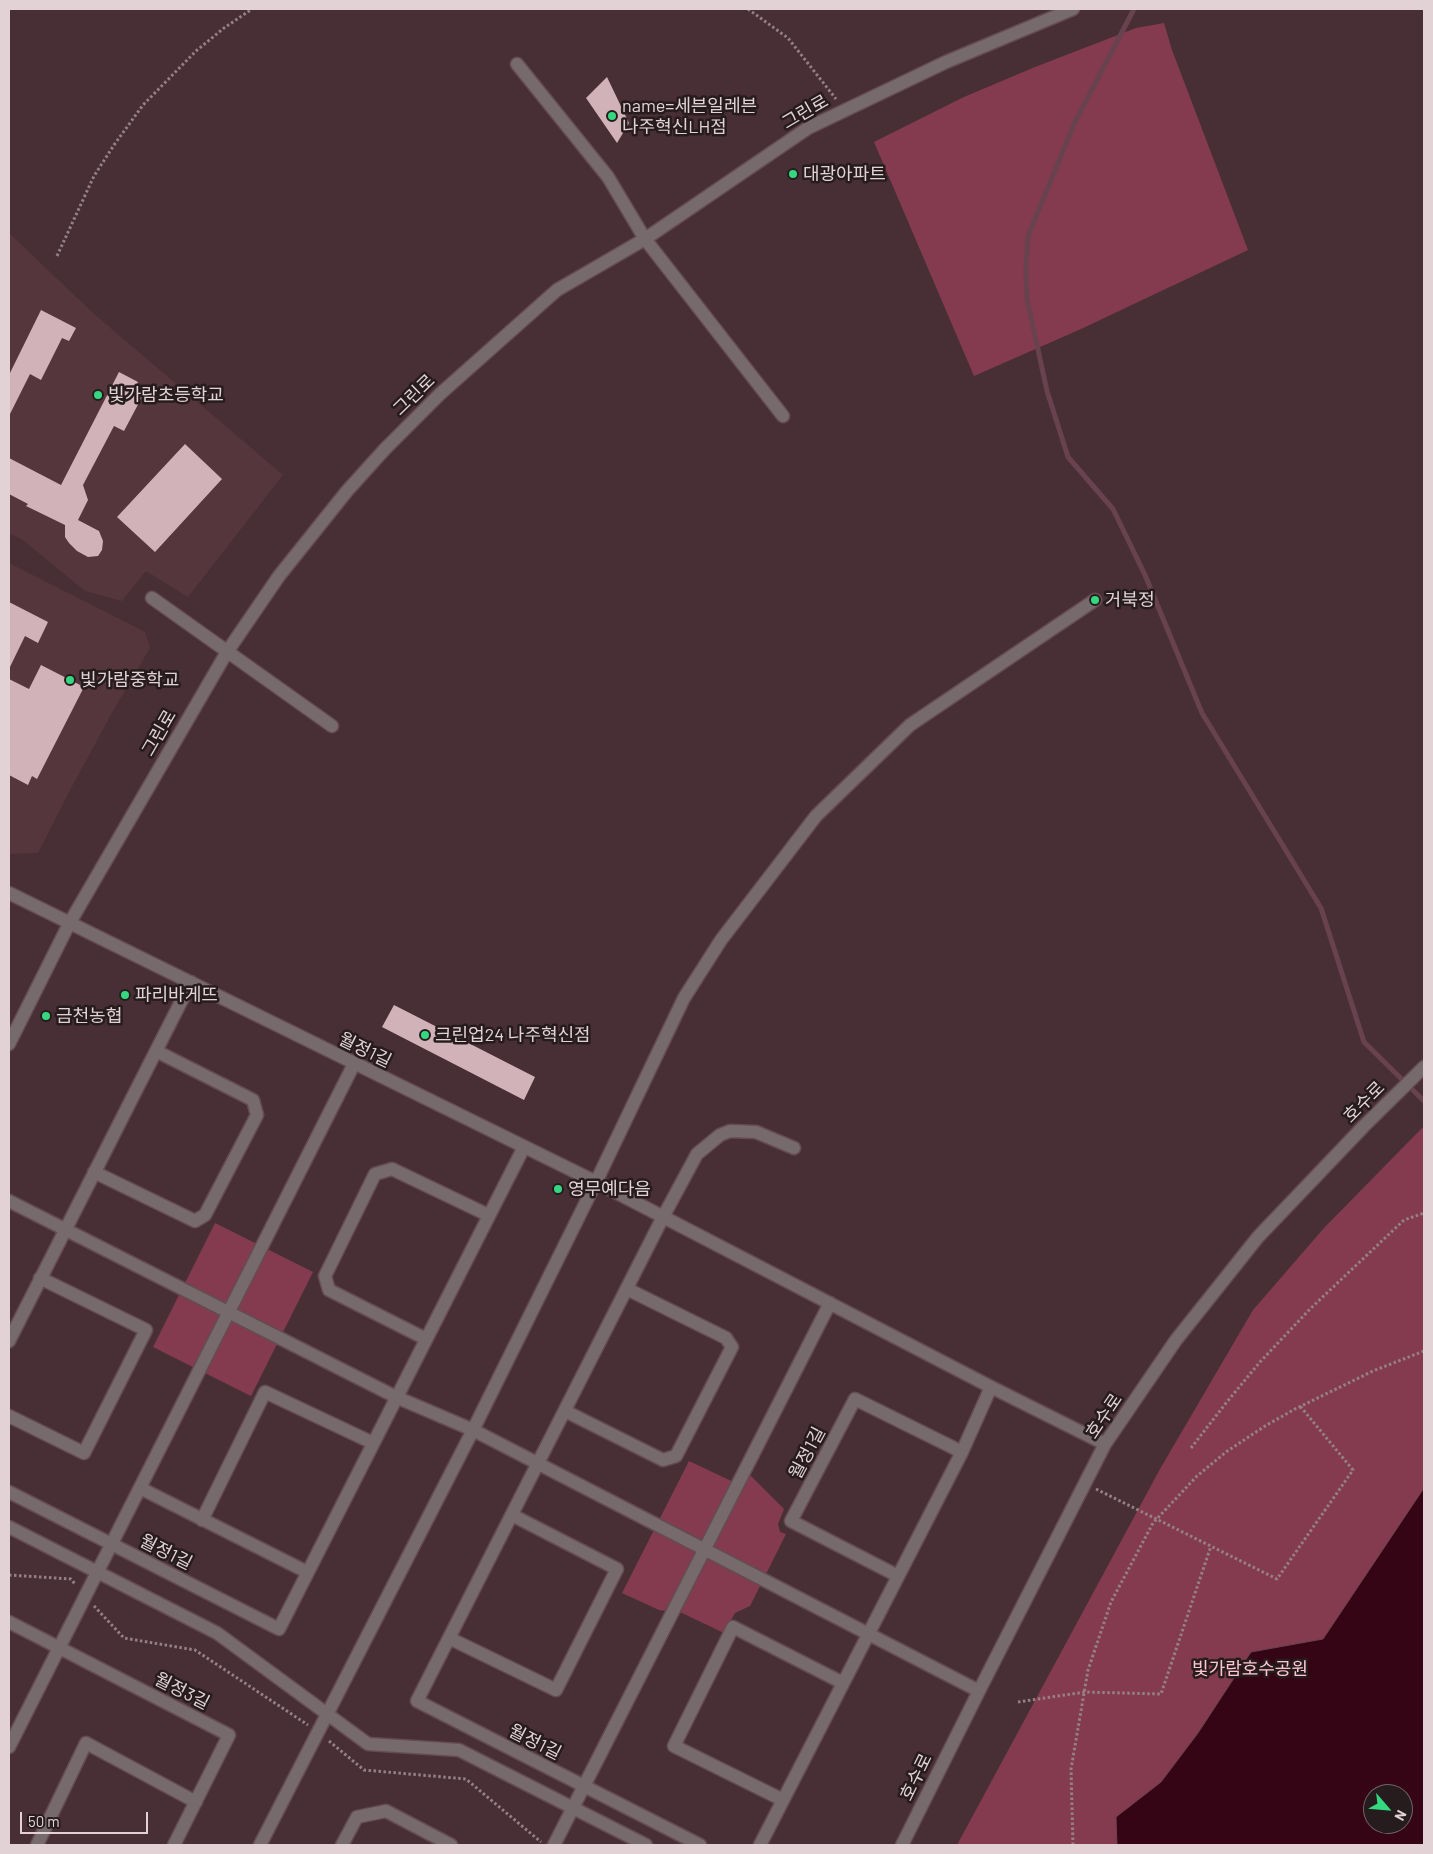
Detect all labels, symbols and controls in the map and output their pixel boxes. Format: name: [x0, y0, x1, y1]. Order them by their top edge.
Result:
street label: 그린로: [778, 90, 832, 134]
place label: name=세븐일레븐 나주혁신LH점: [622, 95, 757, 138]
marker: name=세븐일레븐 나주혁신LH점: [606, 110, 618, 122]
place label: 대광아파트: [803, 163, 886, 185]
marker: 대광아파트: [787, 168, 799, 180]
street label: 그린로: [389, 370, 439, 420]
place label: 빛가람초등학교: [108, 384, 224, 406]
marker: 빛가람초등학교: [92, 389, 104, 401]
place label: 거북정: [1105, 589, 1155, 611]
marker: 거북정: [1089, 594, 1101, 606]
place label: 빛가람중학교: [80, 669, 179, 691]
marker: 빛가람중학교: [64, 674, 76, 686]
street label: 그린로: [137, 706, 181, 760]
place label: 파리바게뜨: [135, 984, 218, 1006]
marker: 파리바게뜨: [119, 989, 131, 1001]
place label: 금천농협: [56, 1005, 122, 1027]
marker: 금천농협: [40, 1010, 52, 1022]
place label: 크린업24 나주혁신점: [435, 1024, 591, 1046]
street label: 월정1길: [335, 1028, 395, 1072]
marker: 크린업24 나주혁신점: [419, 1029, 431, 1041]
street label: 호수로: [1339, 1077, 1389, 1127]
place label: 영무예다음: [568, 1178, 651, 1200]
marker: 영무예다음: [552, 1183, 564, 1195]
street label: 호수로: [1081, 1389, 1127, 1443]
street label: 월정1길: [784, 1423, 830, 1483]
street label: 월정1길: [136, 1530, 196, 1574]
park label: 빛가람호수공원: [1192, 1658, 1308, 1680]
street label: 월정3길: [151, 1668, 213, 1714]
street label: 월정1길: [505, 1720, 565, 1764]
street label: 호수로: [895, 1750, 937, 1804]
north arrow: [1363, 1784, 1413, 1834]
scale bar: [22, 1802, 150, 1834]
text: N: [1391, 1808, 1411, 1824]
text: 50 m: [28, 1812, 60, 1830]

